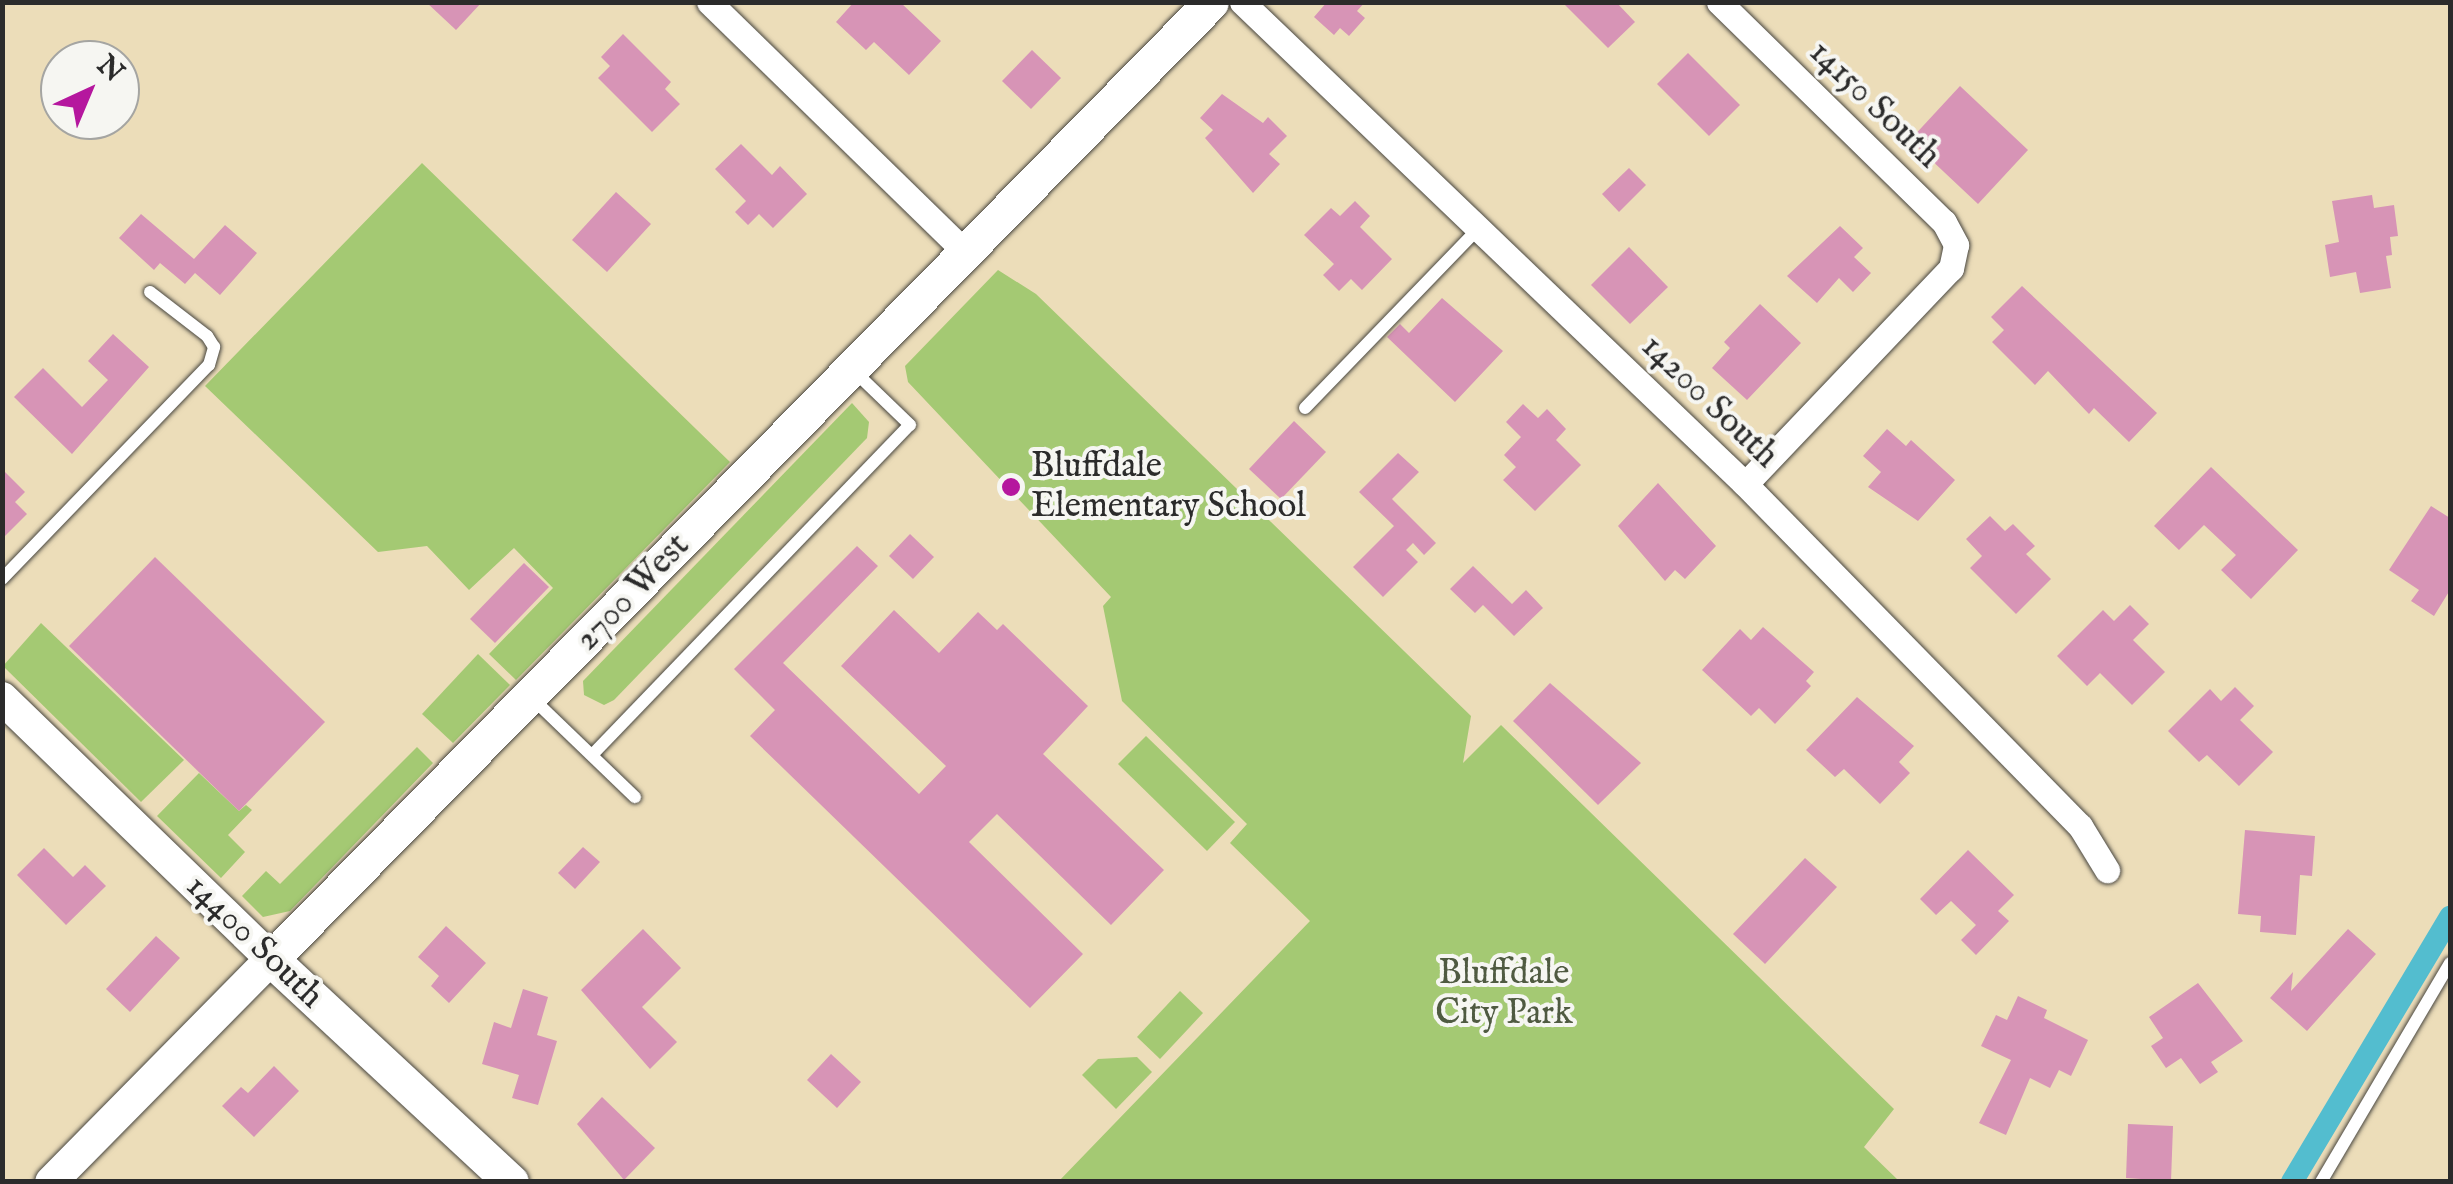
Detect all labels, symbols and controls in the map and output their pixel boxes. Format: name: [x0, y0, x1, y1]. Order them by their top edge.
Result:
street label: 14150 South: [1800, 32, 1948, 178]
north arrow: [40, 40, 140, 140]
text: N: [89, 48, 131, 90]
street label: 14200 South: [1632, 326, 1786, 478]
place label: Bluffdale Elementary School: [1031, 446, 1306, 528]
marker: Bluffdale Elementary School: [1000, 476, 1022, 498]
street label: 2700 West: [567, 526, 699, 660]
street label: 14400 South: [177, 866, 331, 1018]
park label: Bluffdale City Park: [1435, 953, 1573, 1035]

